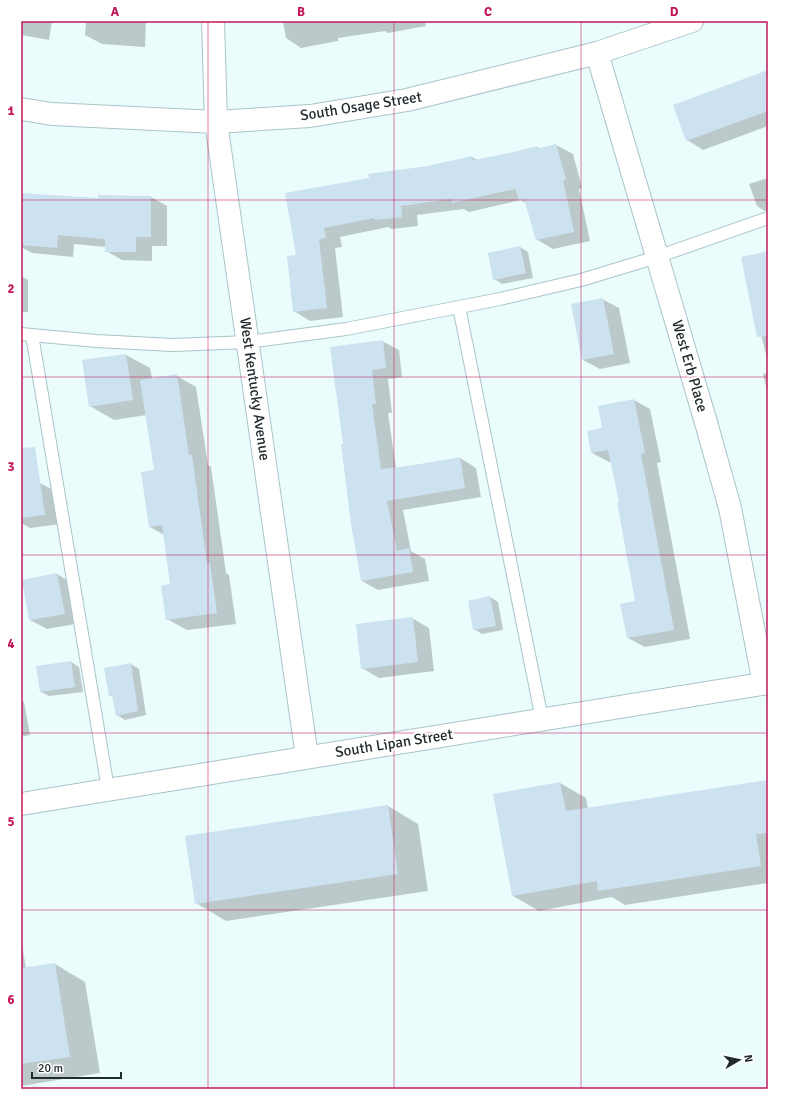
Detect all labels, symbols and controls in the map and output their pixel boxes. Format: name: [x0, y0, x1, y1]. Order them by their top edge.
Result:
text: A: [111, 4, 120, 20]
text: B: [297, 4, 305, 20]
text: C: [484, 4, 492, 20]
text: D: [670, 4, 679, 20]
street label: South Osage Street: [299, 88, 423, 124]
text: 1: [7, 103, 15, 119]
text: 2: [7, 281, 15, 297]
street label: West Kentucky Avenue: [236, 316, 274, 462]
street label: West Erb Place: [668, 318, 712, 414]
text: 3: [7, 459, 15, 475]
text: 4: [7, 636, 15, 652]
street label: South Lipan Street: [334, 725, 454, 761]
text: 5: [7, 814, 15, 830]
text: 6: [7, 992, 15, 1008]
north arrow: [719, 1040, 759, 1080]
scale bar: [32, 1054, 121, 1080]
text: N: [741, 1054, 755, 1063]
text: 20 m: [38, 1061, 63, 1076]

